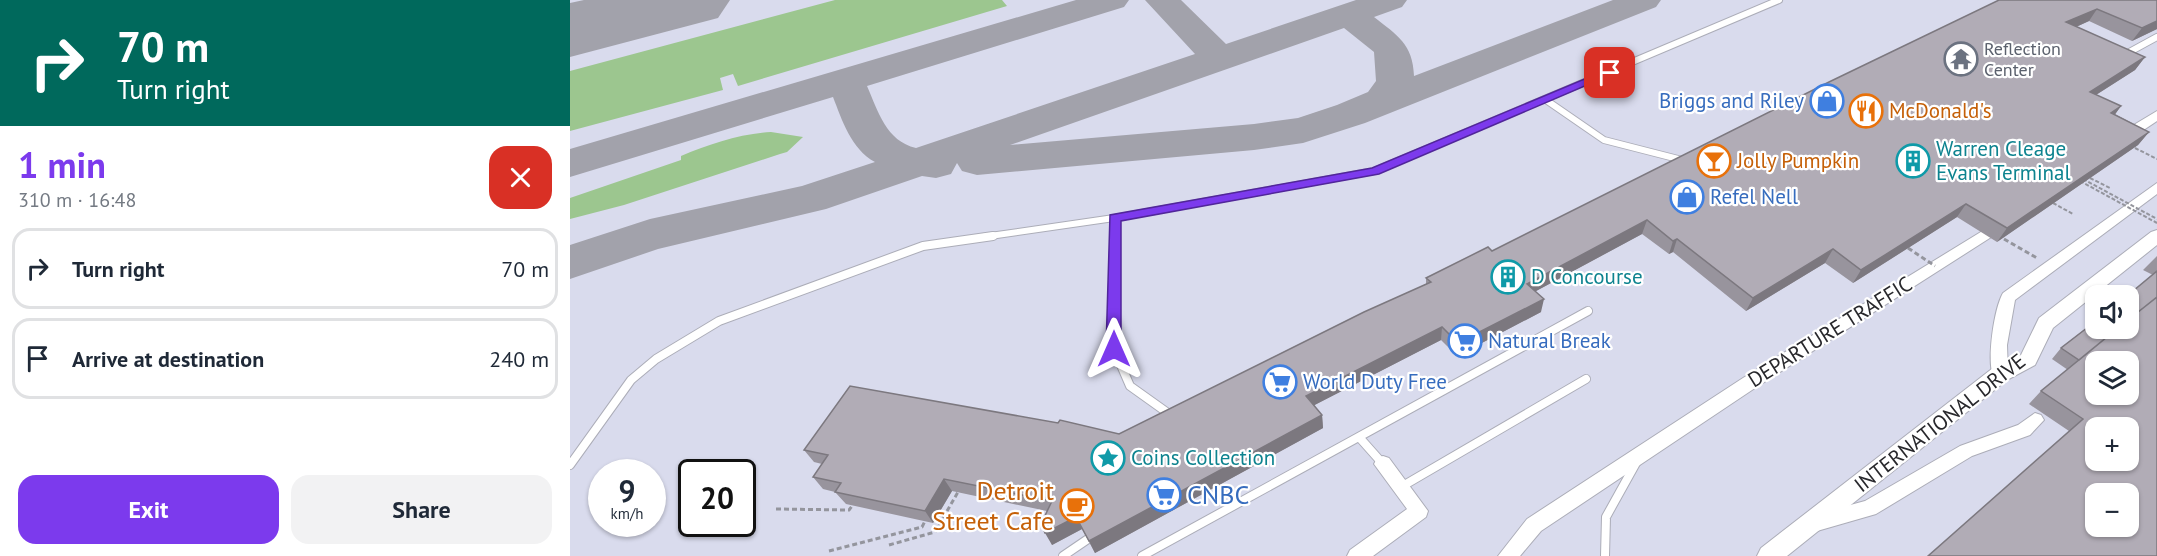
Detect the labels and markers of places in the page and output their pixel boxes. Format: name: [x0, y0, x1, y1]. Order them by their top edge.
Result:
place label: Reflection Center: [1984, 37, 2061, 81]
temple icon: Reflection Center: [1943, 41, 1979, 77]
pin: [1584, 47, 1635, 98]
shop icon: Briggs and Riley: [1809, 83, 1845, 119]
place label: Briggs and Riley: [1659, 87, 1804, 114]
restaurant icon: McDonald's: [1848, 93, 1884, 129]
place label: McDonald's: [1889, 97, 1992, 124]
place label: Warren Cleage Evans Terminal: [1936, 135, 2071, 186]
bar icon: Jolly Pumpkin: [1696, 143, 1732, 179]
building icon: Warren Cleage Evans Terminal: [1895, 143, 1931, 179]
place label: Jolly Pumpkin: [1736, 147, 1859, 174]
shop icon: Refel Nell: [1669, 179, 1705, 215]
place label: Refel Nell: [1710, 183, 1798, 210]
building icon: D Concourse: [1490, 259, 1526, 295]
place label: D Concourse: [1531, 263, 1643, 290]
supermarket icon: Natural Break: [1447, 323, 1483, 359]
place label: Natural Break: [1488, 327, 1611, 354]
supermarket icon: World Duty Free: [1262, 364, 1298, 400]
place label: World Duty Free: [1303, 368, 1447, 395]
place icon: Coins Collection: [1090, 440, 1126, 476]
place label: Coins Collection: [1131, 444, 1275, 471]
place label: Detroit Street Cafe: [932, 474, 1054, 537]
supermarket icon: CNBC: [1146, 477, 1182, 513]
place label: CNBC: [1187, 478, 1249, 511]
cafe icon: Detroit Street Cafe: [1059, 488, 1095, 524]

